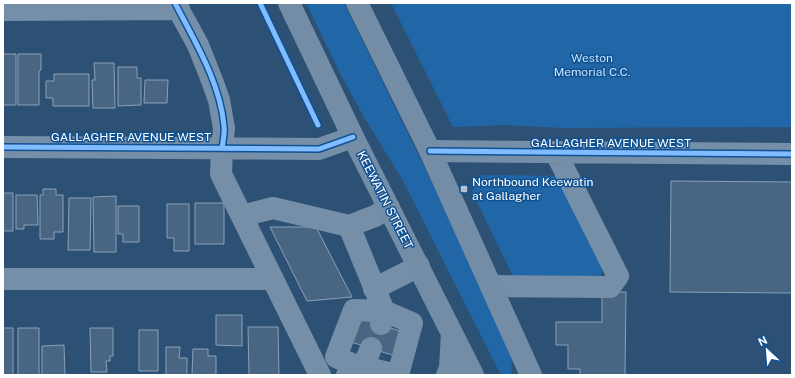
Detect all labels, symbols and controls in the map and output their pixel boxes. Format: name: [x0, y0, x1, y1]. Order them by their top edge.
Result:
park label: Weston Memorial C.C.: [554, 51, 630, 79]
street label: GALLAGHER AVENUE WEST: [51, 130, 211, 144]
street label: GALLAGHER AVENUE WEST: [531, 136, 691, 150]
street label: KEEWATIN STREET: [354, 148, 416, 252]
place label: Northbound Keewatin at Gallagher: [472, 175, 593, 203]
marker: Northbound Keewatin at Gallagher: [459, 184, 469, 194]
north arrow: [747, 330, 787, 370]
text: N: [756, 334, 769, 348]

